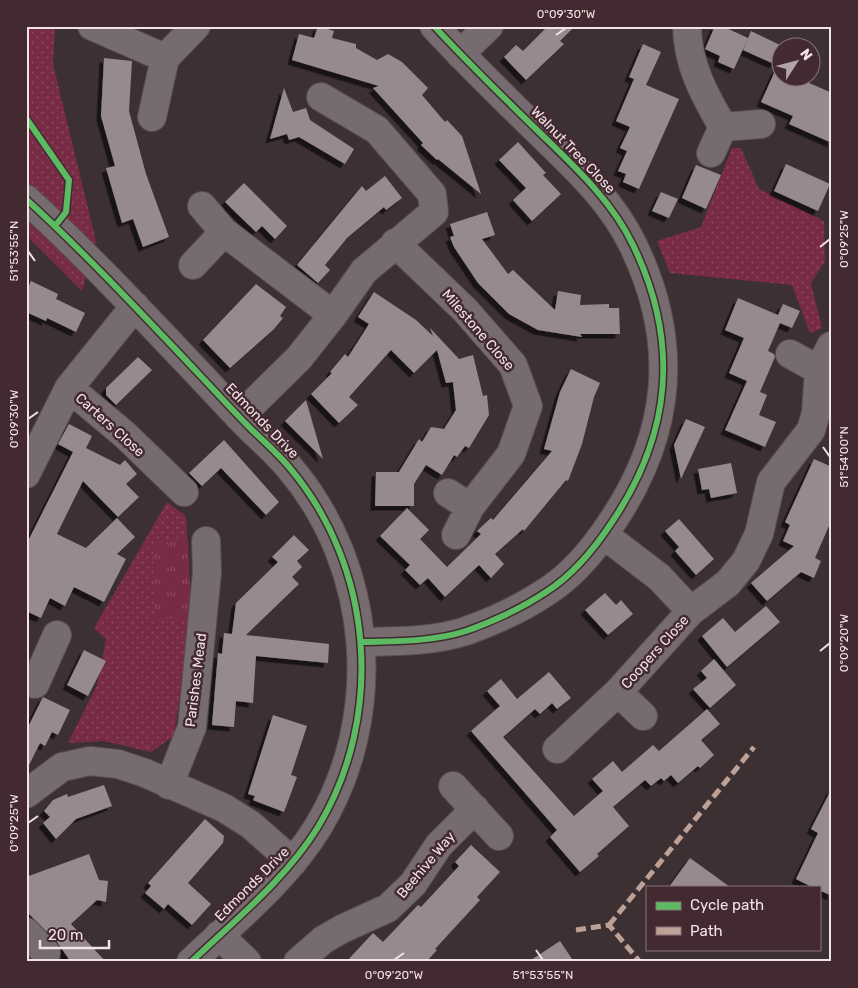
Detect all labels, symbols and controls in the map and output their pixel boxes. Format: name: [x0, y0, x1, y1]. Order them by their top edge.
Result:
text: 0°09'30"W: [537, 7, 596, 21]
north arrow: [770, 38, 820, 88]
text: N: [796, 46, 816, 64]
street label: Walnut Tree Close: [527, 103, 619, 197]
text: 0°09'25"W: [837, 210, 851, 268]
text: 51°53'55"N: [7, 221, 21, 281]
street label: Milestone Close: [438, 286, 518, 374]
street label: Edmonds Drive: [222, 380, 302, 462]
text: 0°09'30"W: [7, 389, 21, 448]
street label: Carters Close: [72, 389, 148, 461]
text: 51°54'00"N: [837, 426, 851, 488]
street label: Coopers Close: [617, 612, 693, 692]
text: 0°09'20"W: [837, 613, 851, 672]
street label: Parishes Mead: [182, 632, 210, 728]
text: 0°09'25"W: [7, 794, 21, 852]
street label: Beehive Way: [393, 828, 459, 902]
street label: Edmonds Drive: [211, 843, 293, 925]
legend: [646, 886, 820, 950]
text: Cycle path: [690, 896, 764, 914]
scale bar: [40, 918, 109, 950]
text: Path: [690, 922, 723, 940]
text: 20 m: [48, 926, 83, 944]
text: 0°09'20"W: [365, 968, 424, 982]
text: 51°53'55"N: [513, 968, 573, 982]

